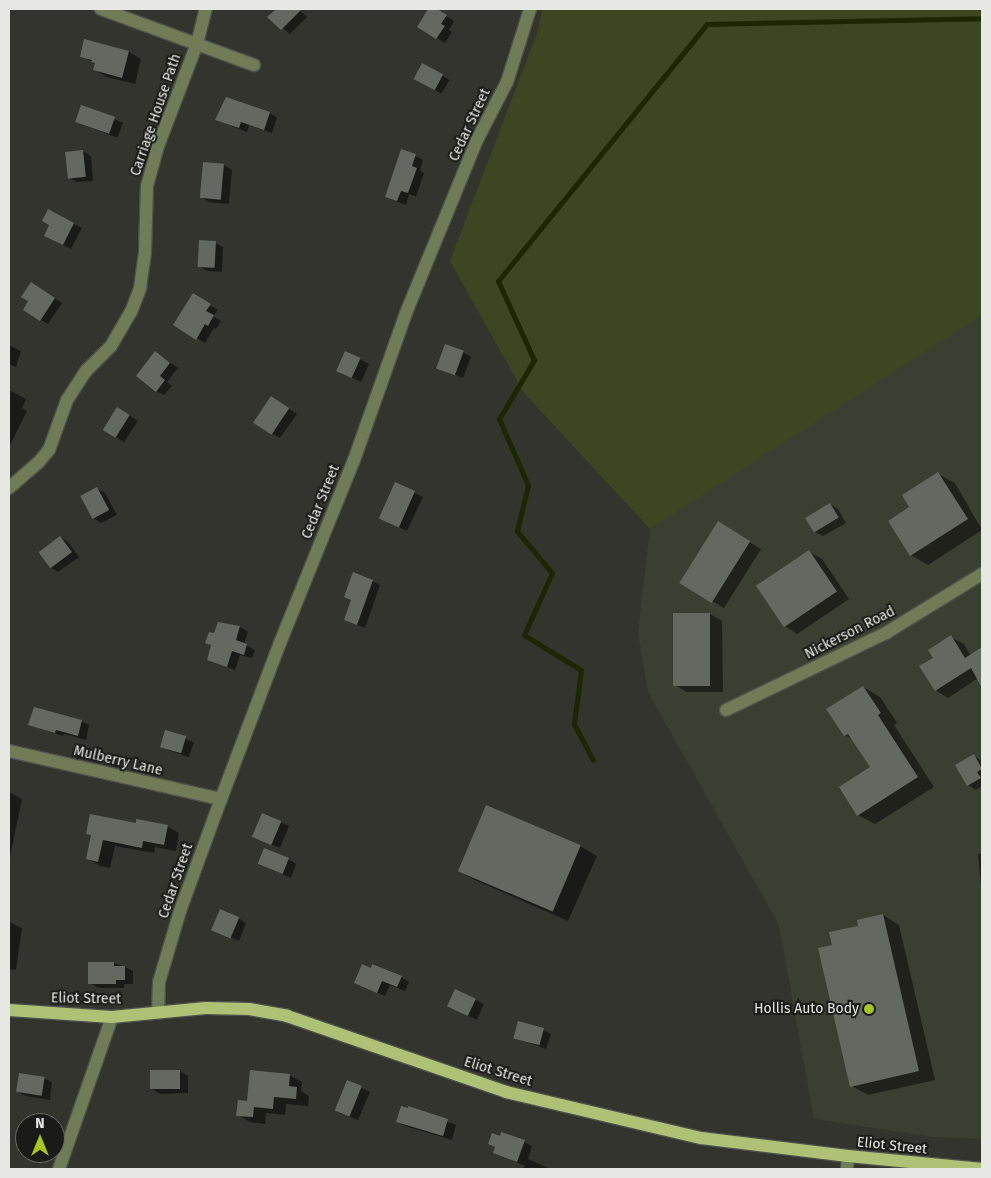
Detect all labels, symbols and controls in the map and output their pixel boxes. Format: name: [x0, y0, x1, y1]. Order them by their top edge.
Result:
street label: Carriage House Path: [127, 52, 185, 178]
street label: Cedar Street: [446, 86, 494, 164]
street label: Cedar Street: [299, 463, 343, 541]
street label: Nickerson Road: [802, 603, 898, 663]
street label: Mulberry Lane: [72, 743, 164, 779]
street label: Cedar Street: [155, 841, 197, 921]
street label: Eliot Street: [51, 990, 121, 1008]
place label: Hollis Auto Body: [754, 1001, 859, 1017]
marker: Hollis Auto Body: [863, 1003, 875, 1015]
street label: Eliot Street: [462, 1054, 534, 1090]
north arrow: [15, 1113, 65, 1163]
text: N: [35, 1115, 45, 1132]
street label: Eliot Street: [856, 1134, 928, 1158]

